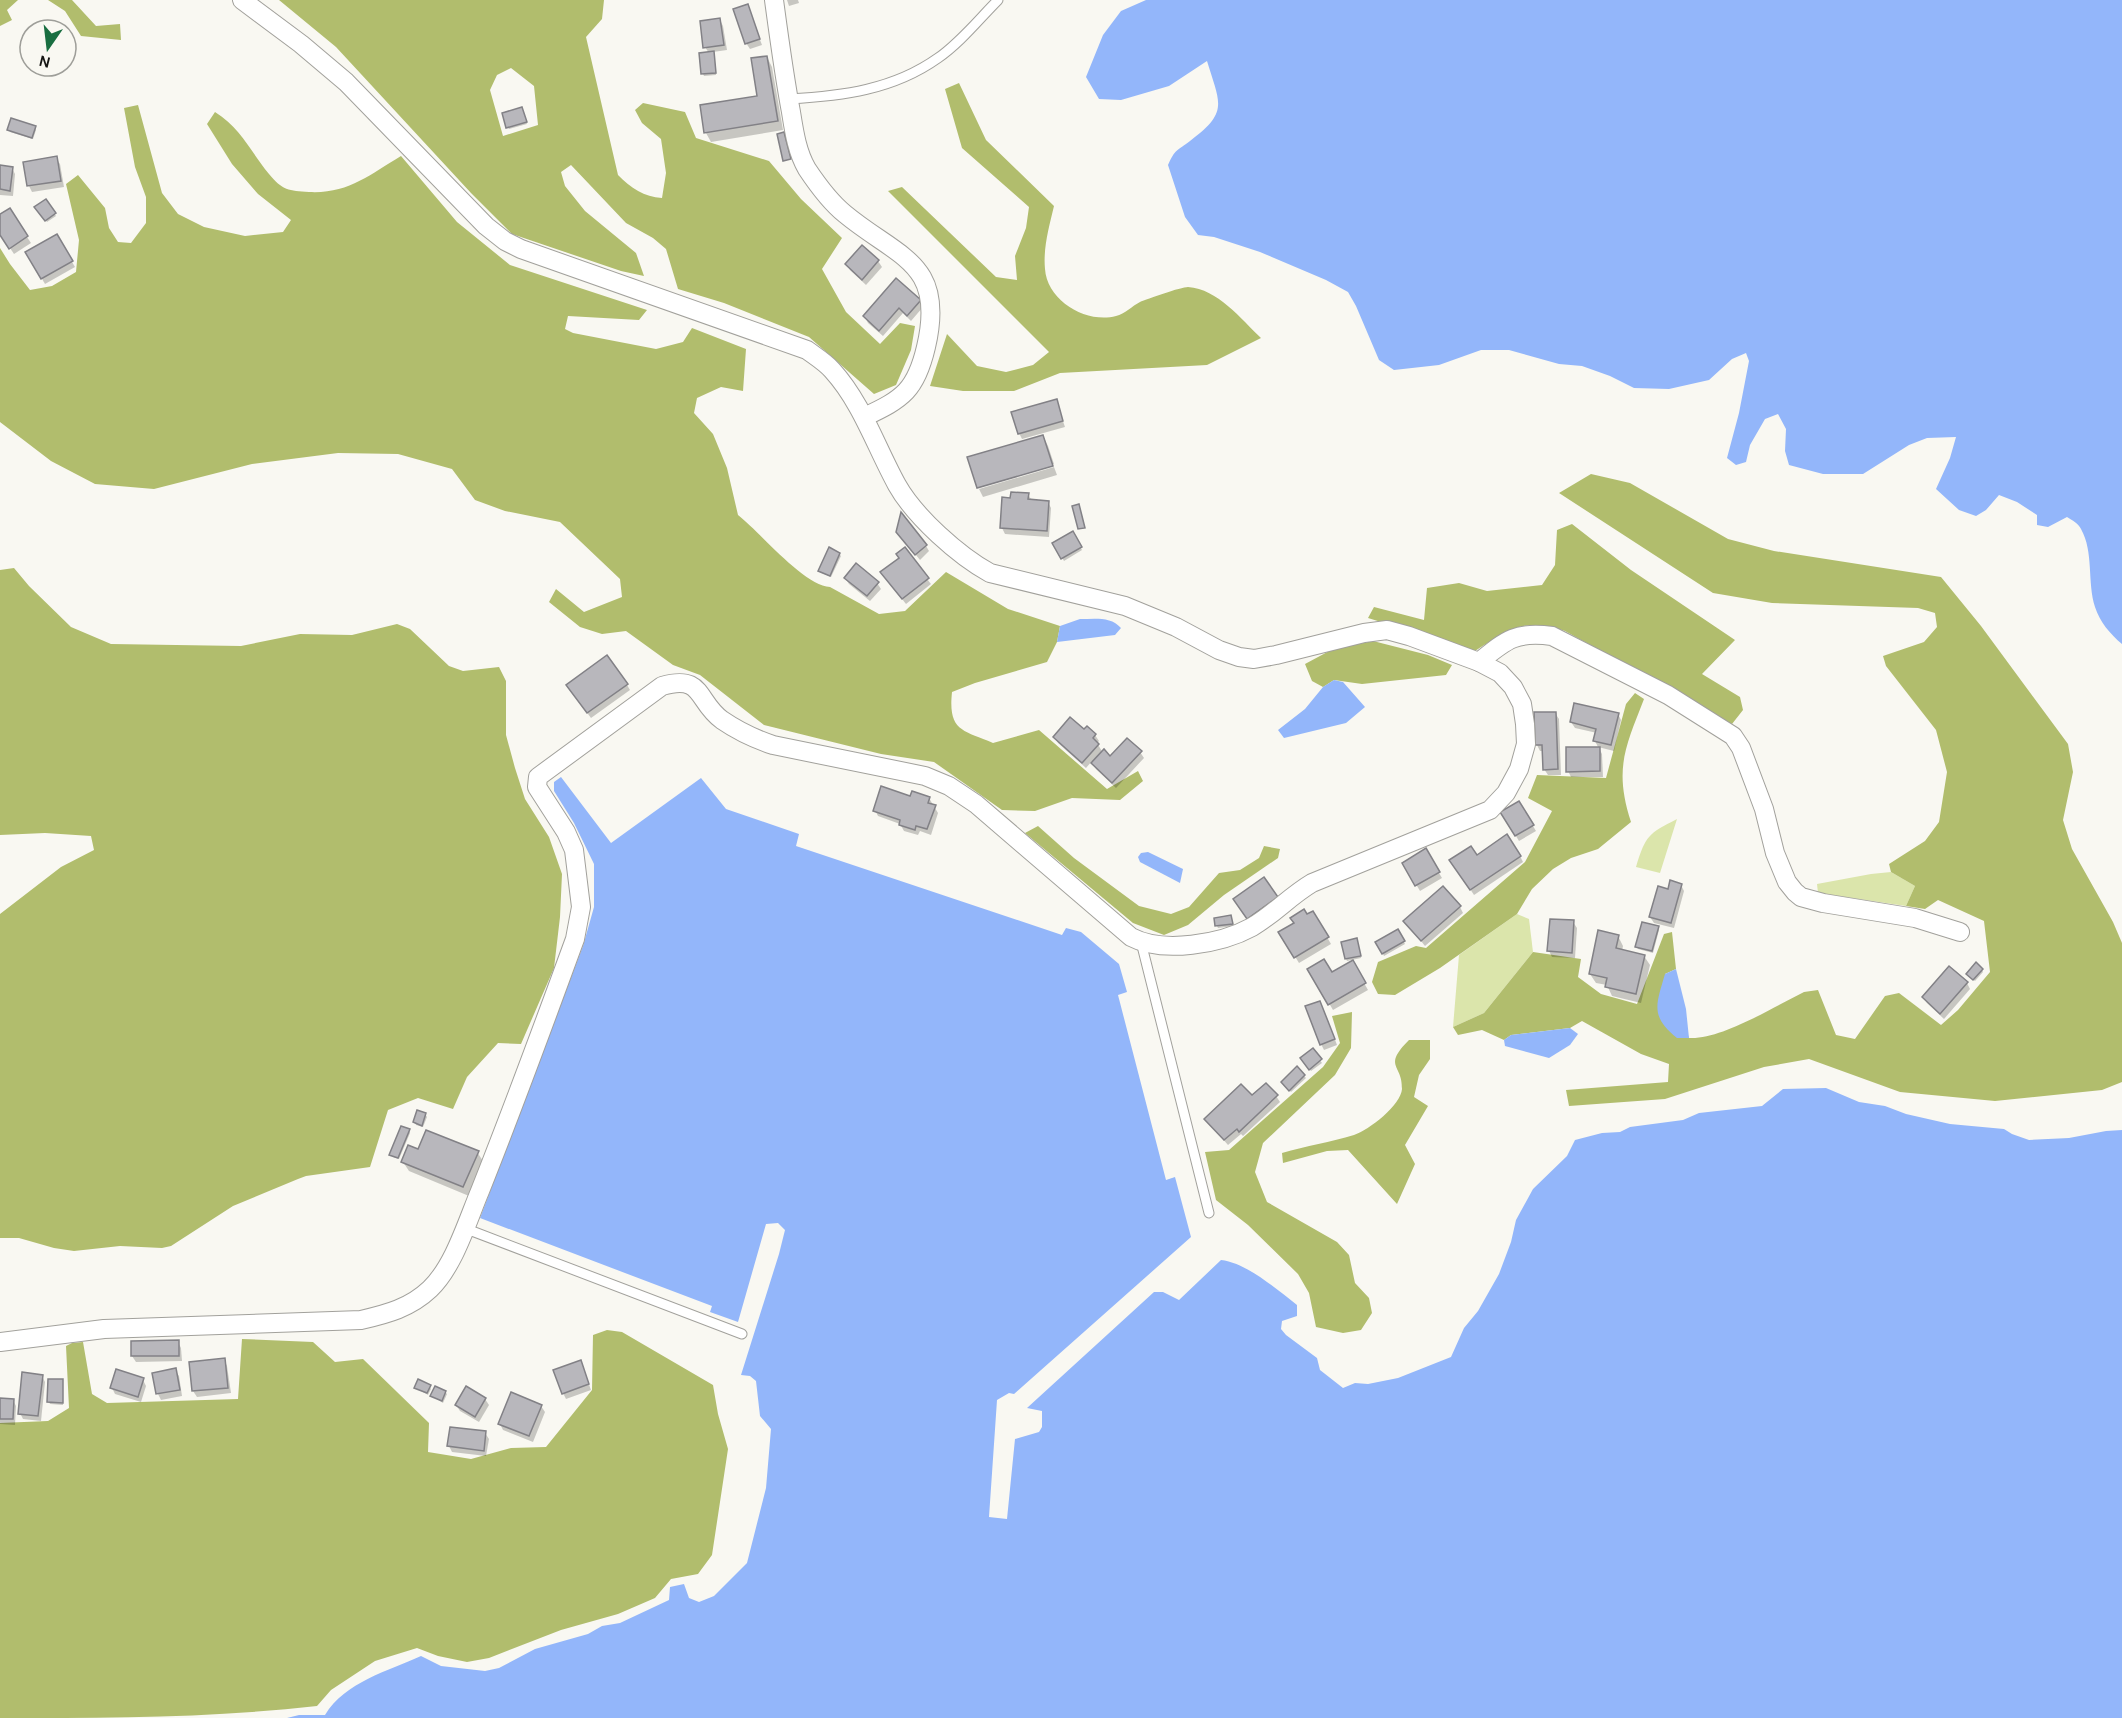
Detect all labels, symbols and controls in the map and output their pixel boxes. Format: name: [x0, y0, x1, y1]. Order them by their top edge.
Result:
north arrow: [18, 18, 78, 78]
text: N: [37, 51, 52, 73]

